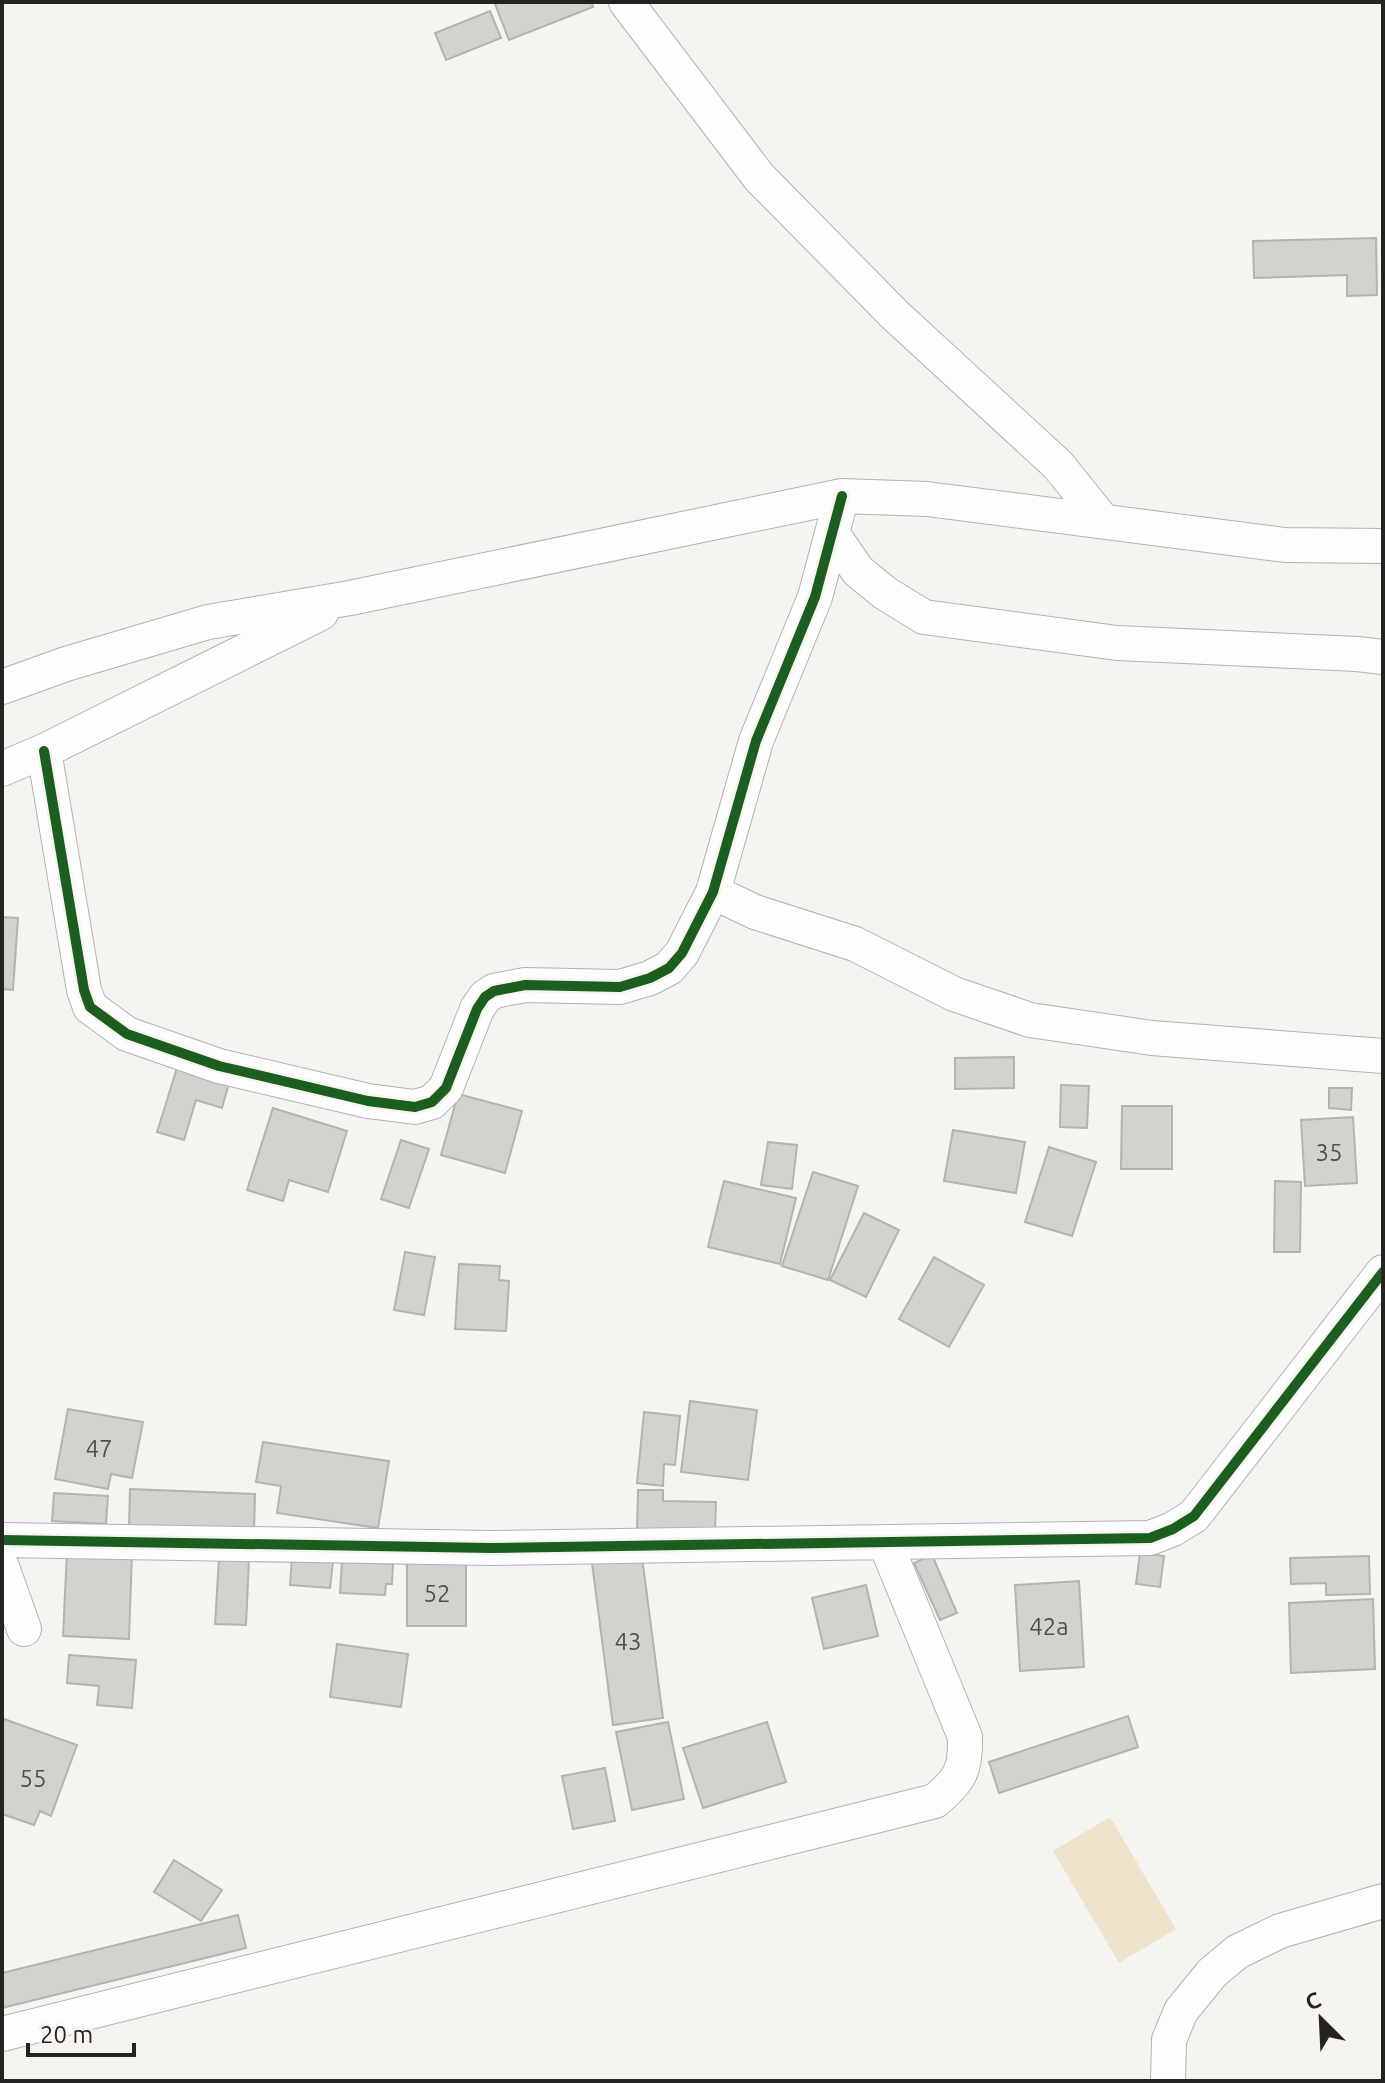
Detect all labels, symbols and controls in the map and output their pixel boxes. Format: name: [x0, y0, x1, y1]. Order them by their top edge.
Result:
house number: 35: [1315, 1139, 1343, 1166]
house number: 47: [85, 1435, 113, 1462]
house number: 52: [423, 1580, 451, 1607]
house number: 42а: [1029, 1613, 1069, 1640]
house number: 43: [614, 1628, 642, 1655]
house number: 55: [19, 1765, 47, 1792]
north arrow: [1281, 1979, 1361, 2059]
text: С: [1301, 1986, 1324, 2015]
scale bar: [28, 2007, 134, 2057]
text: 20 m: [40, 2021, 93, 2048]

